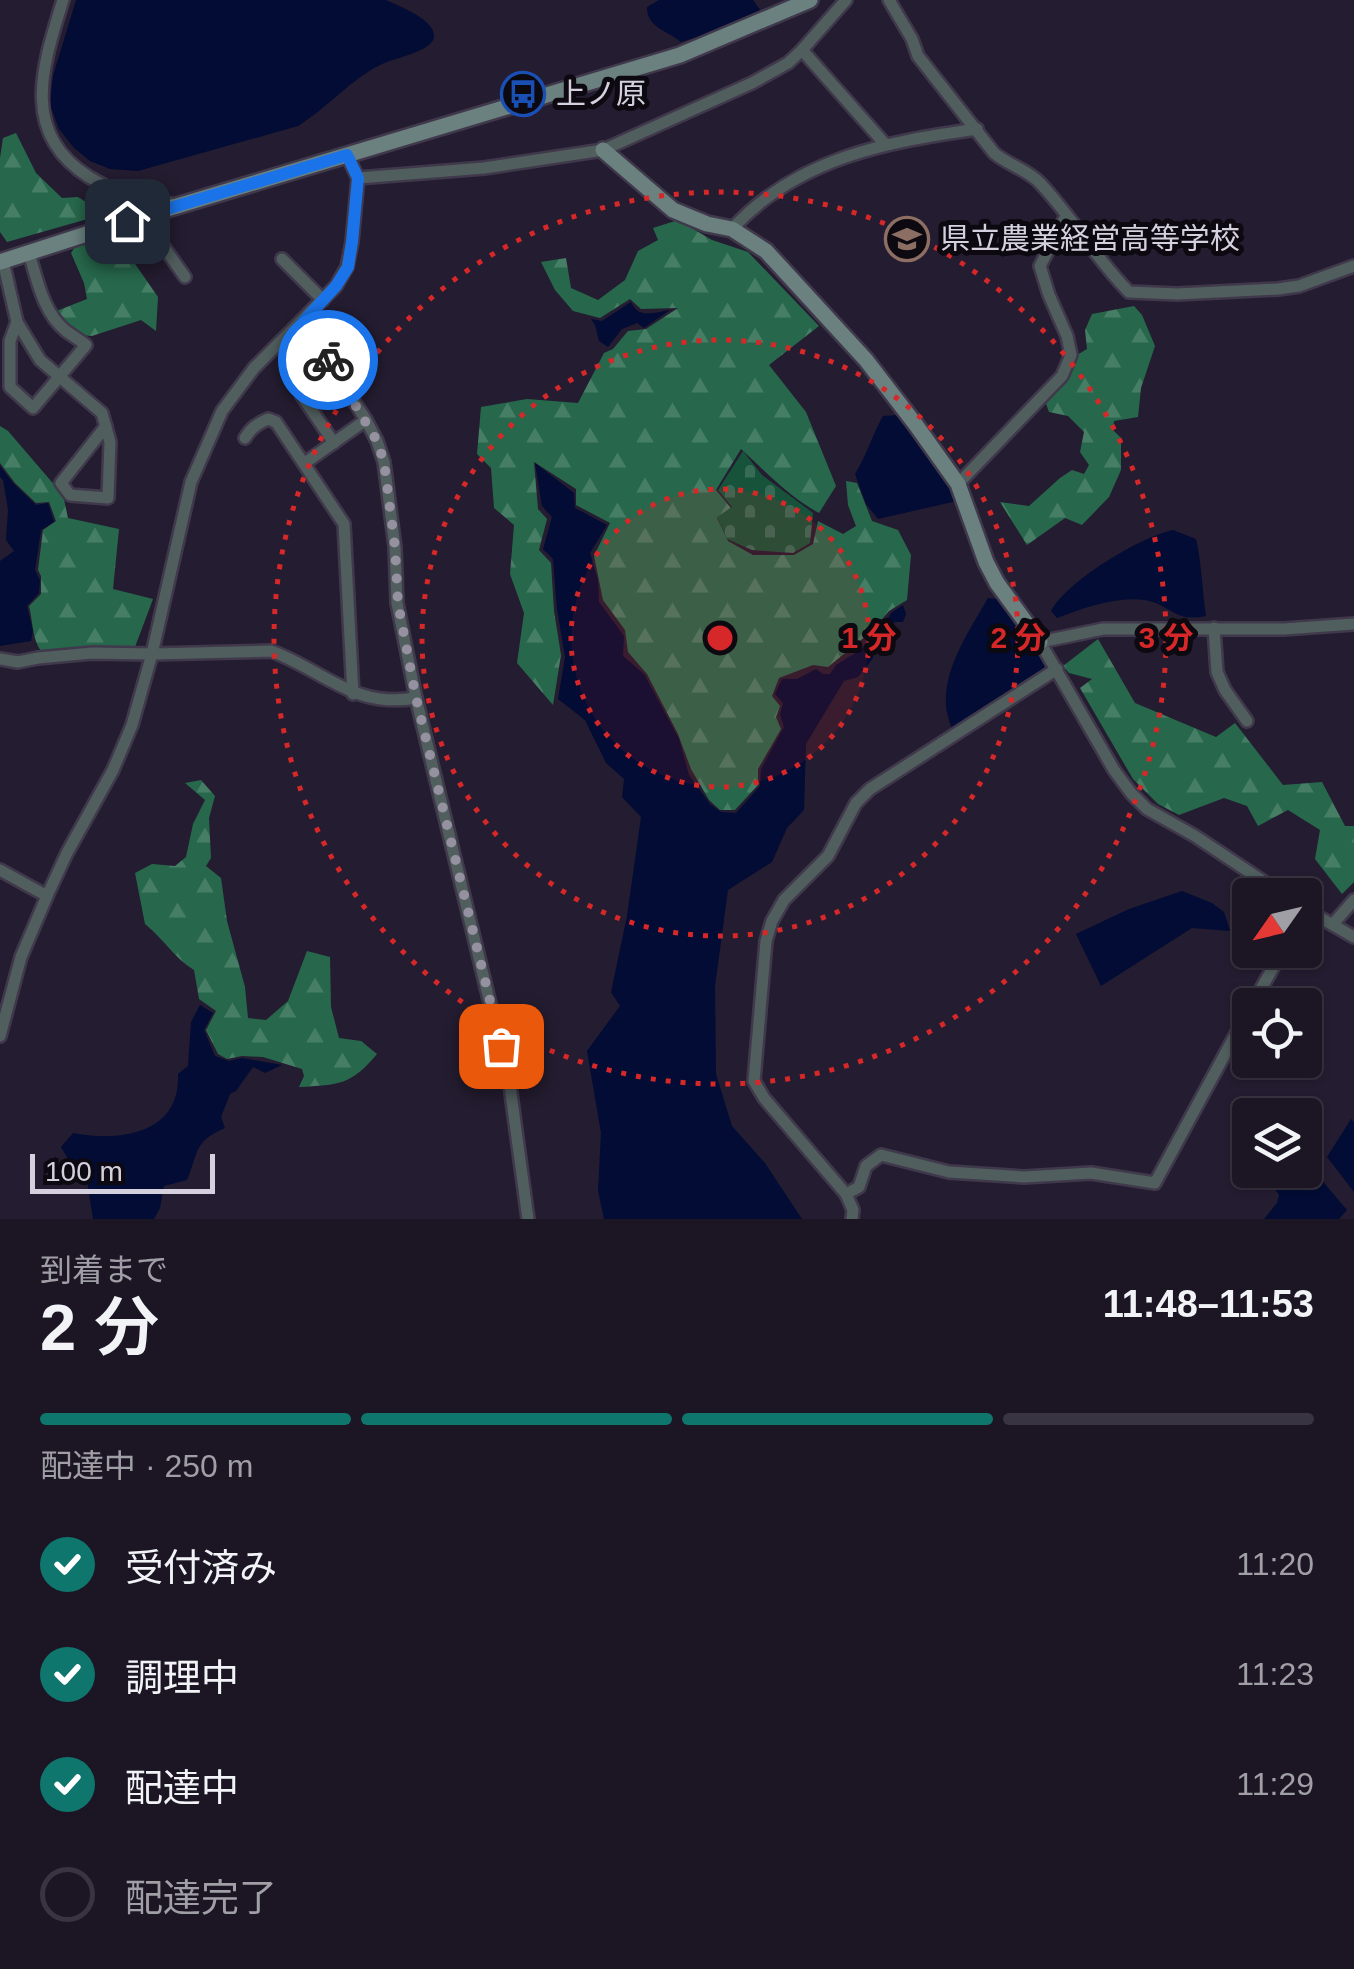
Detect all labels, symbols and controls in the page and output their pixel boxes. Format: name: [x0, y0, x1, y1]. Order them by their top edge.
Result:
bus stop icon: 上ノ原: [500, 71, 546, 117]
place label: 上ノ原: [556, 77, 646, 110]
pin: [85, 179, 170, 264]
icon: home: [100, 194, 155, 249]
school or university icon: 県立農業経営高等学校: [884, 216, 930, 262]
place label: 県立農業経営高等学校: [940, 222, 1240, 255]
courier: [278, 310, 378, 410]
icon: bike: [301, 333, 356, 388]
centre of rings: [702, 620, 738, 656]
text: 1 分: [841, 621, 897, 654]
text: 2 分: [990, 621, 1046, 654]
text: 3 分: [1138, 621, 1194, 654]
north arrow: [1232, 878, 1322, 968]
map controls: [1232, 878, 1322, 1188]
button: locate: [1232, 988, 1322, 1078]
pin: [459, 1004, 544, 1089]
icon: bag: [474, 1019, 529, 1074]
button: layers: [1232, 1098, 1322, 1188]
scale bar: [30, 1149, 215, 1194]
text: 100 m: [45, 1156, 123, 1187]
text: 到着まで: [40, 1252, 168, 1288]
text: 11:48–11:53: [1103, 1283, 1314, 1325]
text: 2 分: [40, 1291, 159, 1364]
text: 配達中 · 250 m: [40, 1448, 253, 1484]
icon: check: [40, 1537, 95, 1592]
text: 11:20: [1236, 1546, 1314, 1582]
text: 受付済み: [125, 1547, 277, 1589]
icon: check: [40, 1647, 95, 1702]
text: 11:23: [1236, 1656, 1314, 1692]
text: 調理中: [125, 1657, 239, 1699]
icon: check: [40, 1757, 95, 1812]
text: 11:29: [1236, 1766, 1314, 1802]
text: 配達中: [125, 1767, 239, 1809]
text: 配達完了: [125, 1877, 277, 1919]

